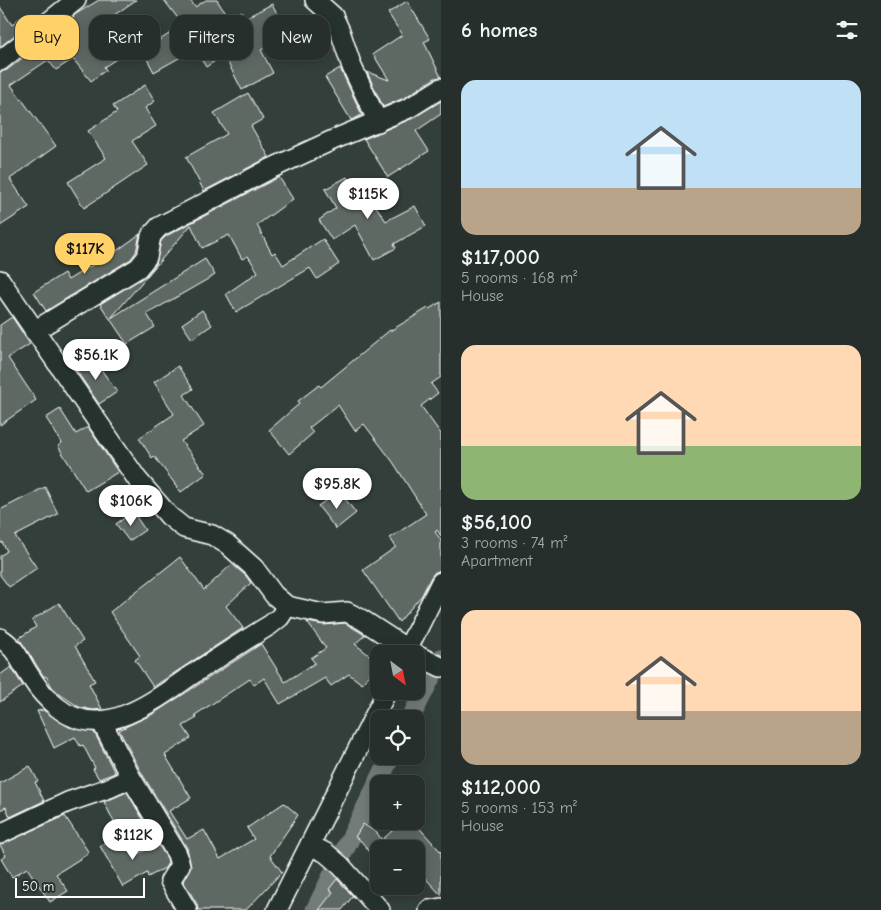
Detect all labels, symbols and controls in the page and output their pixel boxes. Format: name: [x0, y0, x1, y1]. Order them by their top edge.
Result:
chip: Buy: [15, 15, 79, 60]
chip: Rent: [89, 15, 160, 60]
chip: Filters: [170, 15, 253, 60]
chip: New: [263, 15, 330, 60]
icon: filters: [833, 16, 861, 44]
text: 6 homes: [461, 18, 537, 42]
icon: home: [616, 113, 706, 203]
pin: $115K: [333, 178, 403, 220]
text: $115K: [348, 185, 388, 203]
pin: $117K: [50, 232, 120, 275]
text: $117K: [66, 240, 104, 258]
text: $117,000: [461, 245, 540, 269]
text: 5 rooms · 168 m²: [461, 269, 577, 287]
text: House: [461, 287, 504, 305]
pin: $56.1K: [55, 338, 137, 381]
text: $56.1K: [74, 346, 118, 364]
icon: home: [616, 378, 706, 468]
pin: $95.8K: [296, 468, 378, 510]
text: $95.8K: [314, 475, 360, 493]
pin: $106K: [96, 484, 166, 527]
text: $106K: [110, 492, 152, 510]
text: $56,100: [461, 510, 532, 534]
text: 3 rooms · 74 m²: [461, 534, 567, 552]
text: Apartment: [461, 552, 533, 570]
icon: home: [616, 643, 706, 733]
north arrow: [370, 645, 425, 700]
map controls: [370, 645, 425, 895]
button: locate: [370, 710, 425, 765]
button: +: [370, 775, 425, 830]
text: $112,000: [461, 775, 541, 799]
text: 5 rooms · 153 m²: [461, 799, 577, 817]
text: House: [461, 817, 504, 835]
pin: $112K: [98, 818, 168, 861]
text: $112K: [113, 826, 153, 844]
button: −: [370, 840, 425, 895]
scale bar: [15, 875, 145, 898]
text: 50 m: [22, 878, 54, 895]

